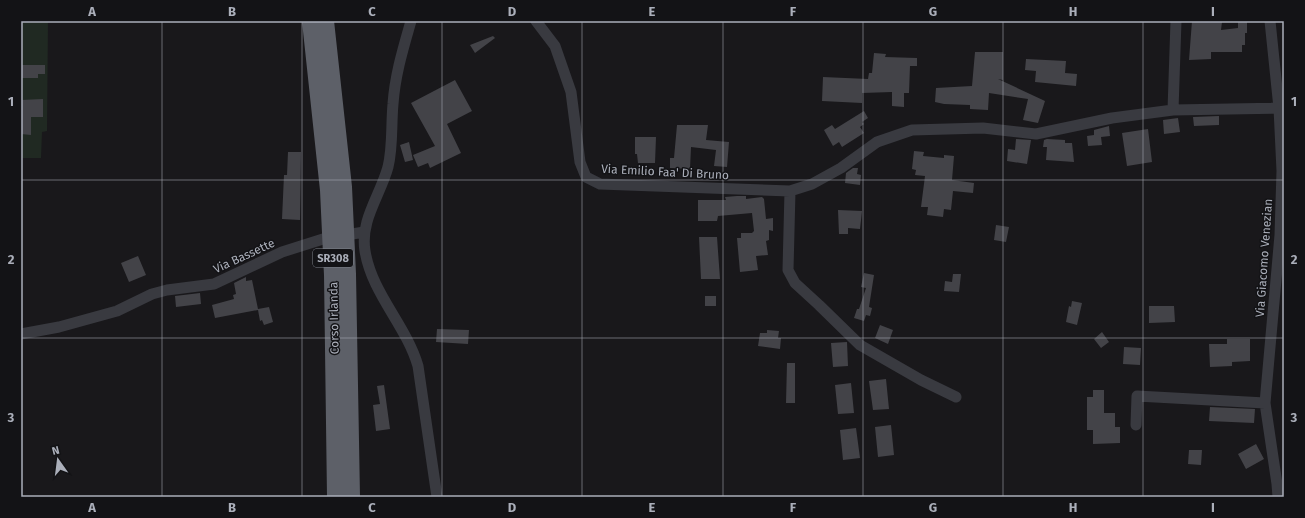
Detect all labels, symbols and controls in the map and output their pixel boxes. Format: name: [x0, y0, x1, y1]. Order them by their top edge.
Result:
text: A: [87, 4, 96, 19]
text: B: [228, 4, 236, 19]
text: C: [368, 4, 376, 19]
text: D: [508, 4, 517, 19]
text: E: [649, 4, 656, 19]
text: F: [790, 4, 797, 19]
text: G: [929, 4, 937, 19]
text: H: [1069, 4, 1077, 19]
text: I: [1211, 4, 1215, 19]
text: 1: [8, 94, 14, 109]
text: 1: [1291, 94, 1297, 109]
street label: Via Emilio Faa' Di Bruno: [601, 162, 729, 182]
street label: Via Giacomo Venezian: [1253, 198, 1275, 318]
street label: Via Bassette: [211, 236, 277, 276]
road number: SR308: [313, 249, 353, 267]
text: 2: [8, 252, 15, 267]
text: 2: [1291, 252, 1298, 267]
street label: Corso Irlanda: [326, 282, 342, 354]
text: 3: [7, 410, 15, 425]
text: 3: [1290, 410, 1298, 425]
north arrow: [38, 440, 78, 480]
text: N: [51, 444, 61, 458]
text: A: [87, 500, 96, 515]
text: B: [228, 500, 236, 515]
text: C: [368, 500, 376, 515]
text: D: [508, 500, 517, 515]
text: E: [649, 500, 656, 515]
text: F: [790, 500, 797, 515]
text: G: [929, 500, 937, 515]
text: H: [1069, 500, 1077, 515]
text: I: [1211, 500, 1215, 515]

